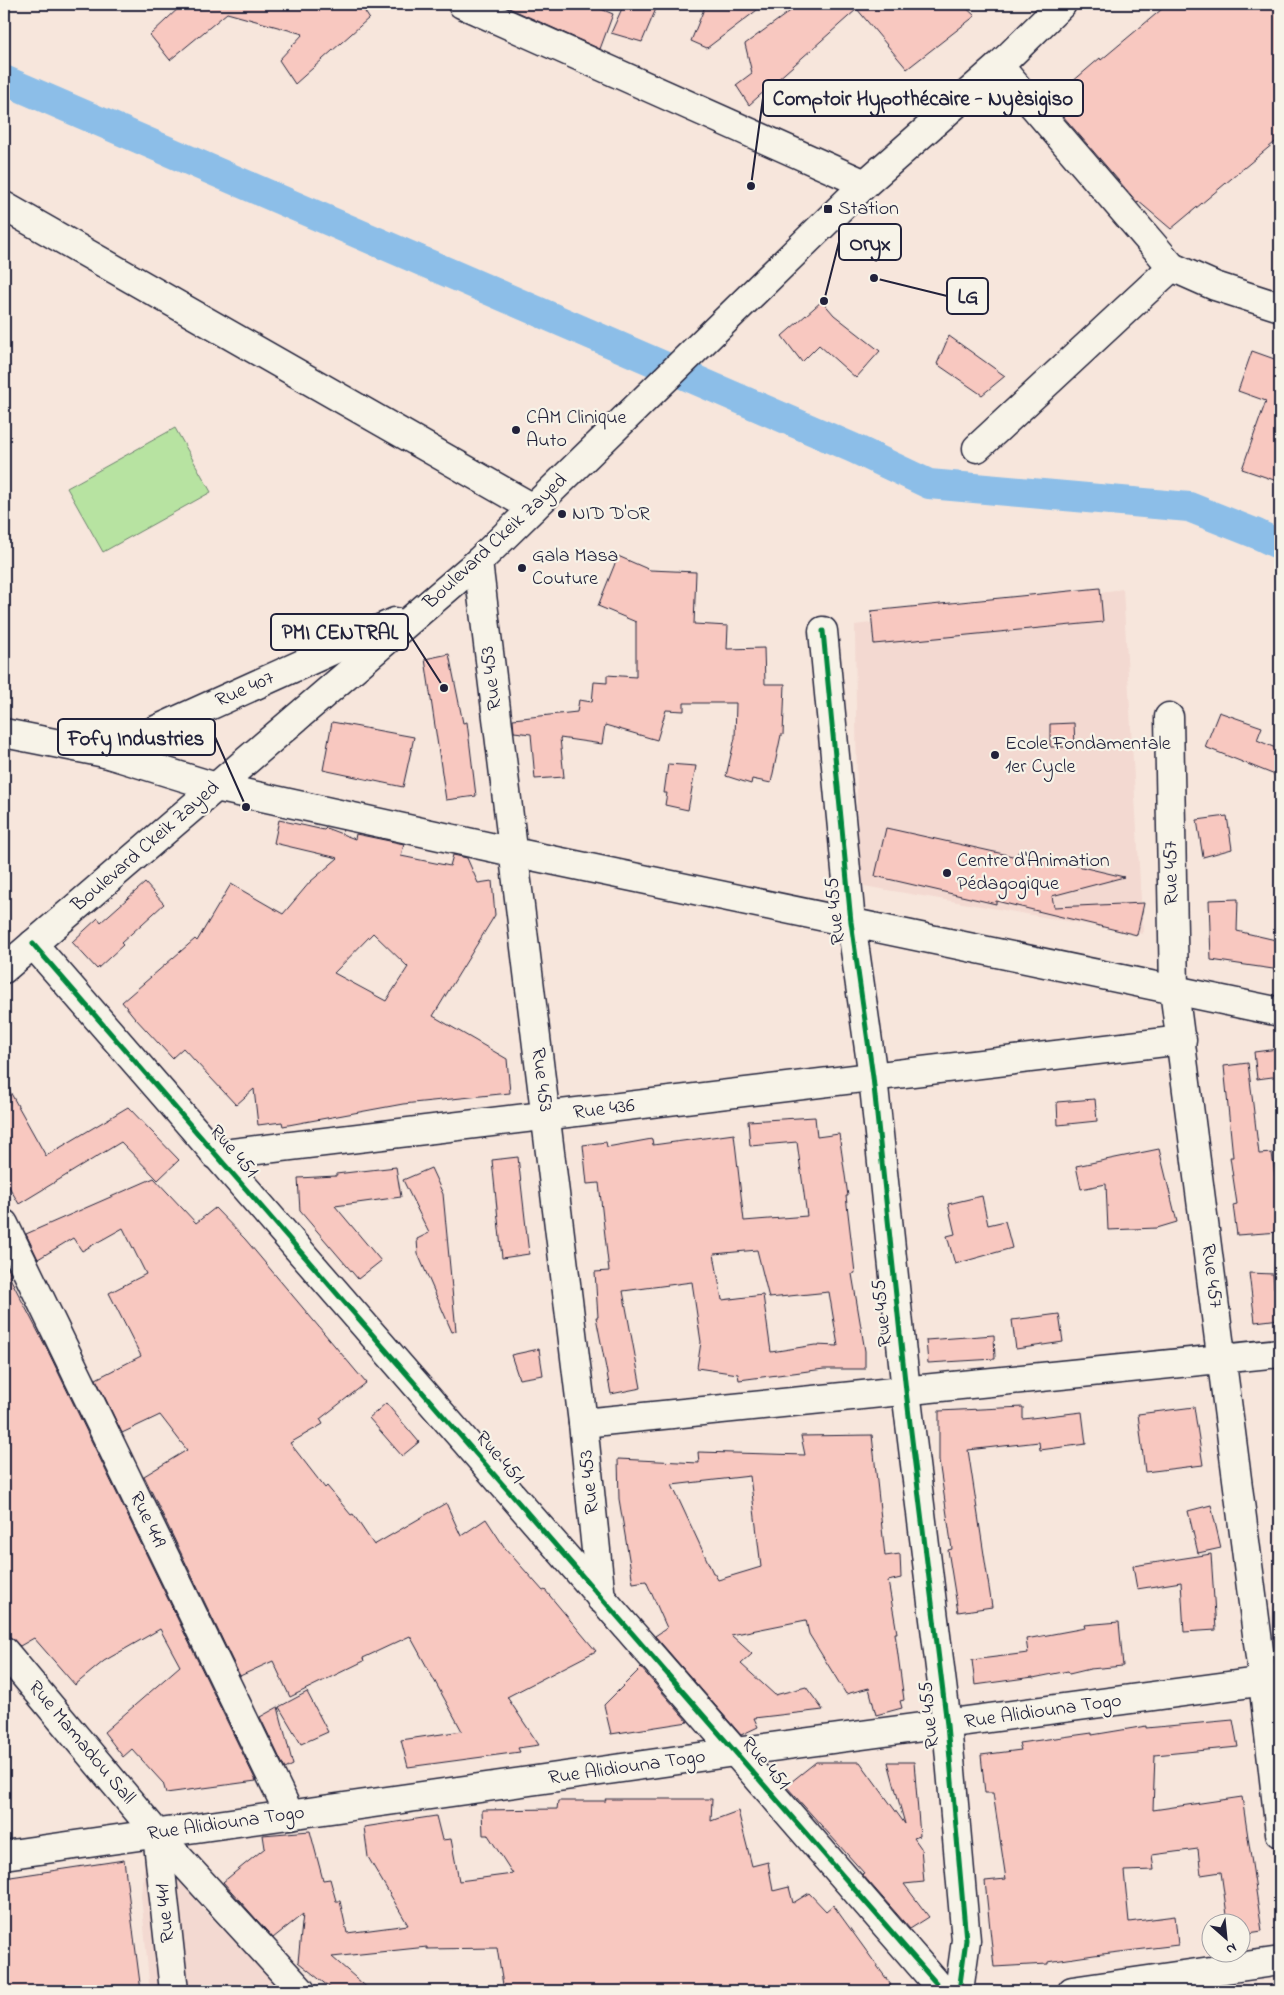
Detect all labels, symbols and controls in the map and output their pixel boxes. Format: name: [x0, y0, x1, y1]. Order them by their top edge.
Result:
callout: Comptoir Hypothécaire - Nyèsigiso: [763, 80, 1083, 116]
text: Comptoir Hypothécaire - Nyèsigiso: [773, 85, 1073, 117]
place label: Station: [838, 195, 899, 224]
marker: Station: [822, 203, 834, 215]
callout: Oryx: [839, 224, 901, 260]
text: Oryx: [849, 230, 891, 262]
callout: LG: [947, 278, 988, 314]
text: LG: [958, 283, 978, 313]
place label: CAM Clinique Auto: [526, 404, 627, 456]
marker: CAM Clinique Auto: [510, 424, 522, 436]
street label: Boulevard Ckeik Zayed: [417, 467, 575, 617]
place label: NID D'OR: [572, 500, 651, 529]
marker: NID D'OR: [556, 508, 568, 520]
place label: Gala Masa Couture: [532, 542, 618, 594]
marker: Gala Masa Couture: [516, 562, 528, 574]
callout: PMI CENTRAL: [271, 614, 408, 650]
text: PMI CENTRAL: [282, 619, 400, 649]
street label: Rue 453: [474, 644, 510, 712]
street label: Rue 407: [211, 664, 279, 716]
callout: Fofy Industries: [58, 719, 215, 755]
text: Fofy Industries: [67, 725, 205, 757]
place label: Ecole Fondamentale 1er Cycle: [1005, 730, 1171, 782]
marker: Ecole Fondamentale 1er Cycle: [989, 749, 1001, 761]
street label: Boulevard Ckeik Zayed: [65, 774, 226, 920]
street label: Rue 457: [1157, 841, 1187, 905]
place label: Centre d'Animation Pédagogique: [957, 847, 1110, 900]
marker: Centre d'Animation Pédagogique: [941, 867, 953, 879]
street label: Rue 455: [818, 876, 854, 946]
street label: Rue 453: [523, 1046, 559, 1114]
street label: Rue 436: [572, 1092, 637, 1128]
street label: Rue 451: [202, 1119, 264, 1185]
street label: Rue 457: [1193, 1242, 1229, 1310]
street label: Rue 455: [865, 1278, 901, 1348]
street label: Rue 451: [468, 1425, 530, 1491]
street label: Rue 453: [572, 1448, 608, 1516]
street label: Rue 449: [121, 1487, 173, 1553]
street label: Rue Mamadou Sall: [20, 1675, 142, 1811]
street label: Rue 455: [912, 1680, 948, 1750]
street label: Rue Alidiouna Togo: [963, 1687, 1124, 1738]
street label: Rue 451: [734, 1731, 796, 1797]
street label: Rue Alidiouna Togo: [547, 1743, 708, 1794]
street label: Rue Alidiouna Togo: [146, 1799, 307, 1850]
street label: Rue 441: [148, 1882, 184, 1944]
north arrow: [1202, 1912, 1252, 1962]
text: N: [1222, 1937, 1240, 1960]

